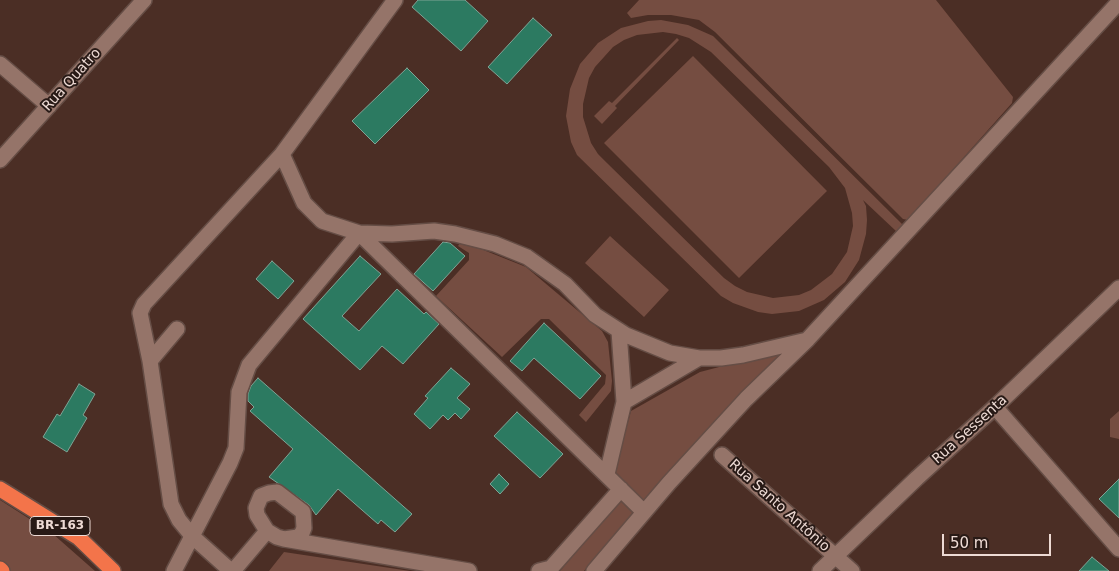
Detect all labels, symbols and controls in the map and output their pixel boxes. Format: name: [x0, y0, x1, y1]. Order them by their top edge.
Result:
street label: Rua Quatro: [39, 45, 105, 115]
street label: Rua Sessenta: [929, 392, 1011, 468]
street label: Rua Santo Antônio: [725, 456, 833, 556]
road number: BR-163: [30, 516, 90, 536]
scale bar: [944, 524, 1053, 556]
text: 50 m: [950, 534, 988, 552]

